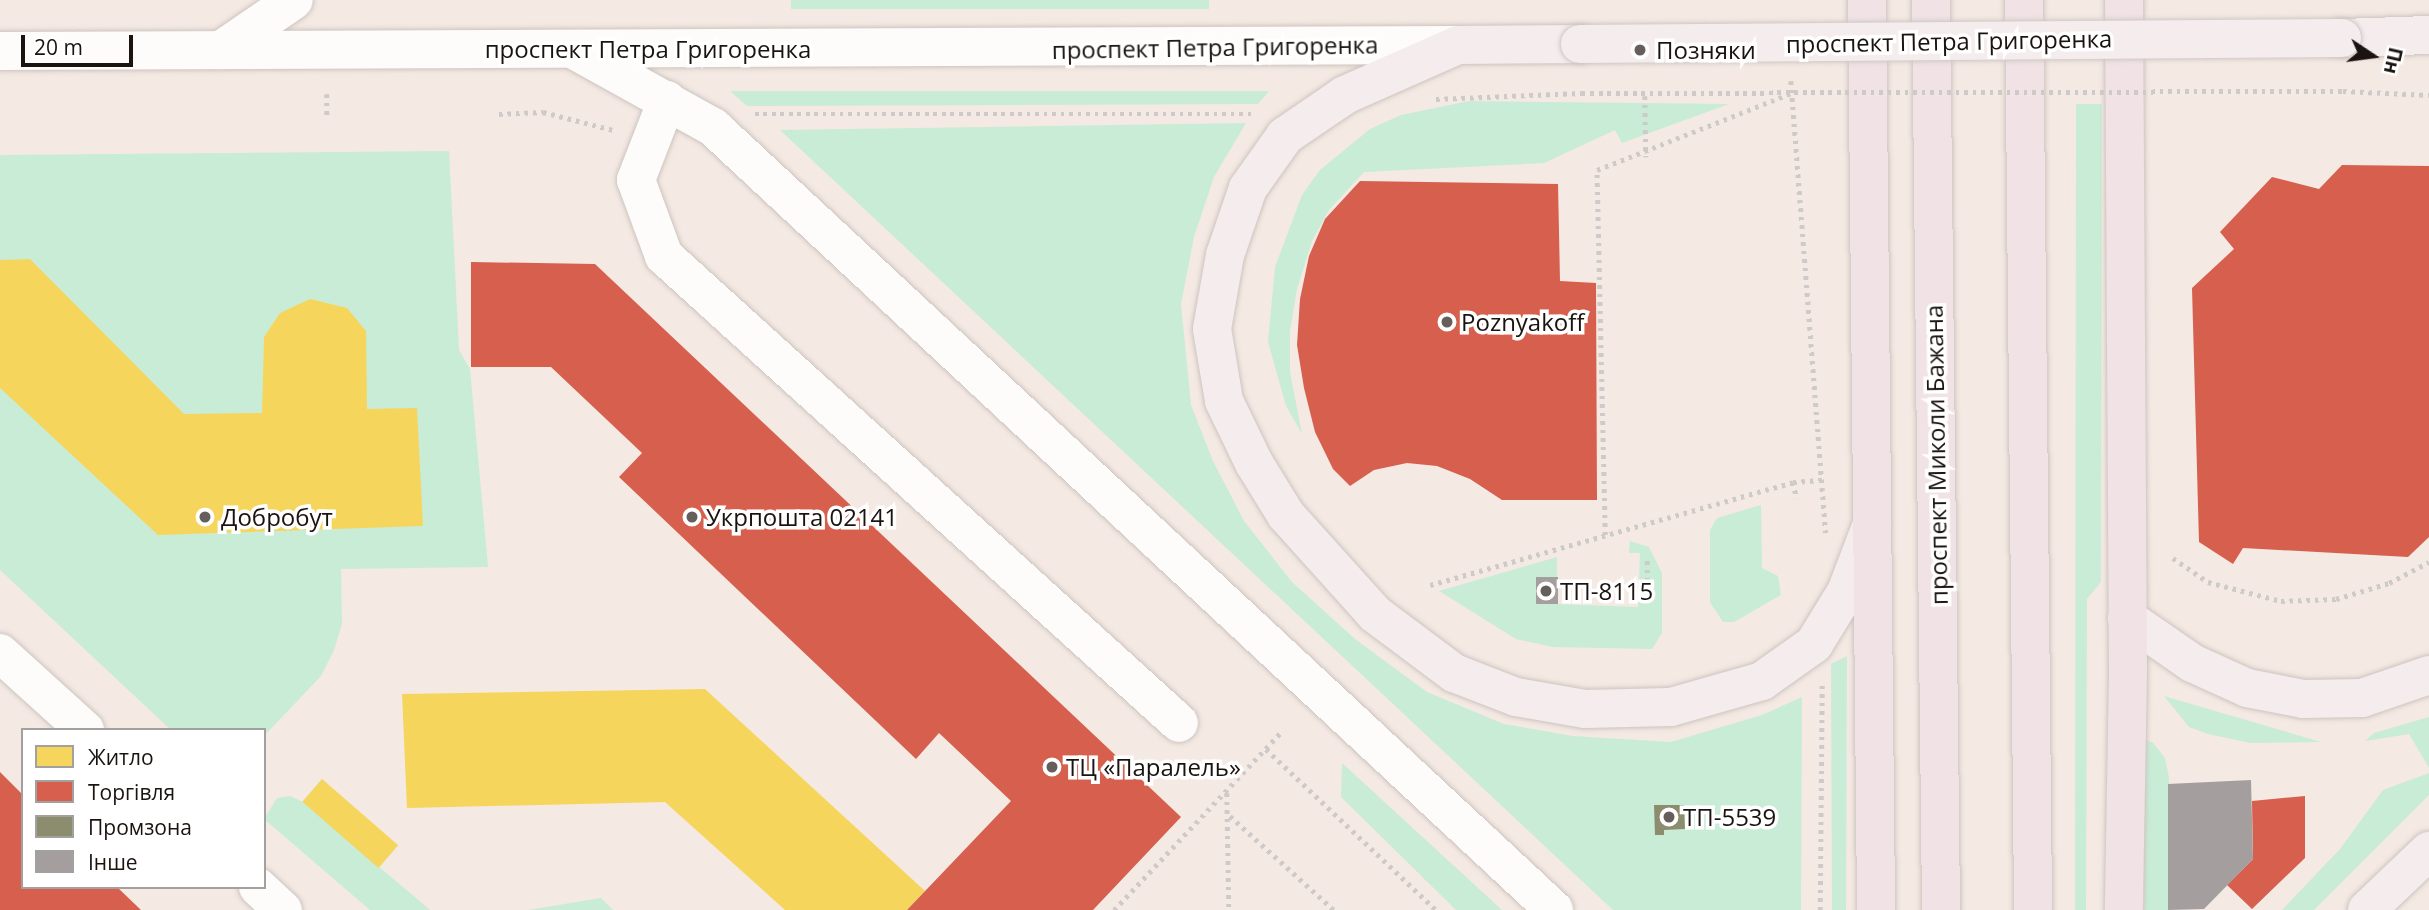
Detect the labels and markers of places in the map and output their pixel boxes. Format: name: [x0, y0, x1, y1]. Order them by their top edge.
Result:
place label: Позняки: [1656, 36, 1756, 64]
marker: Позняки: [1630, 40, 1650, 60]
place label: Poznyakoff: [1461, 308, 1584, 336]
marker: Poznyakoff: [1439, 314, 1455, 330]
place label: Добробут: [221, 503, 333, 531]
place label: Укрпошта 02141: [706, 503, 898, 531]
marker: Добробут: [195, 507, 215, 527]
marker: Укрпошта 02141: [684, 509, 700, 525]
place label: ТП-8115: [1560, 577, 1653, 605]
marker: ТП-8115: [1538, 583, 1554, 599]
place label: ТЦ «Паралель»: [1066, 753, 1241, 781]
marker: ТЦ «Паралель»: [1044, 759, 1060, 775]
place label: ТП-5539: [1683, 803, 1776, 831]
marker: ТП-5539: [1661, 809, 1677, 825]

